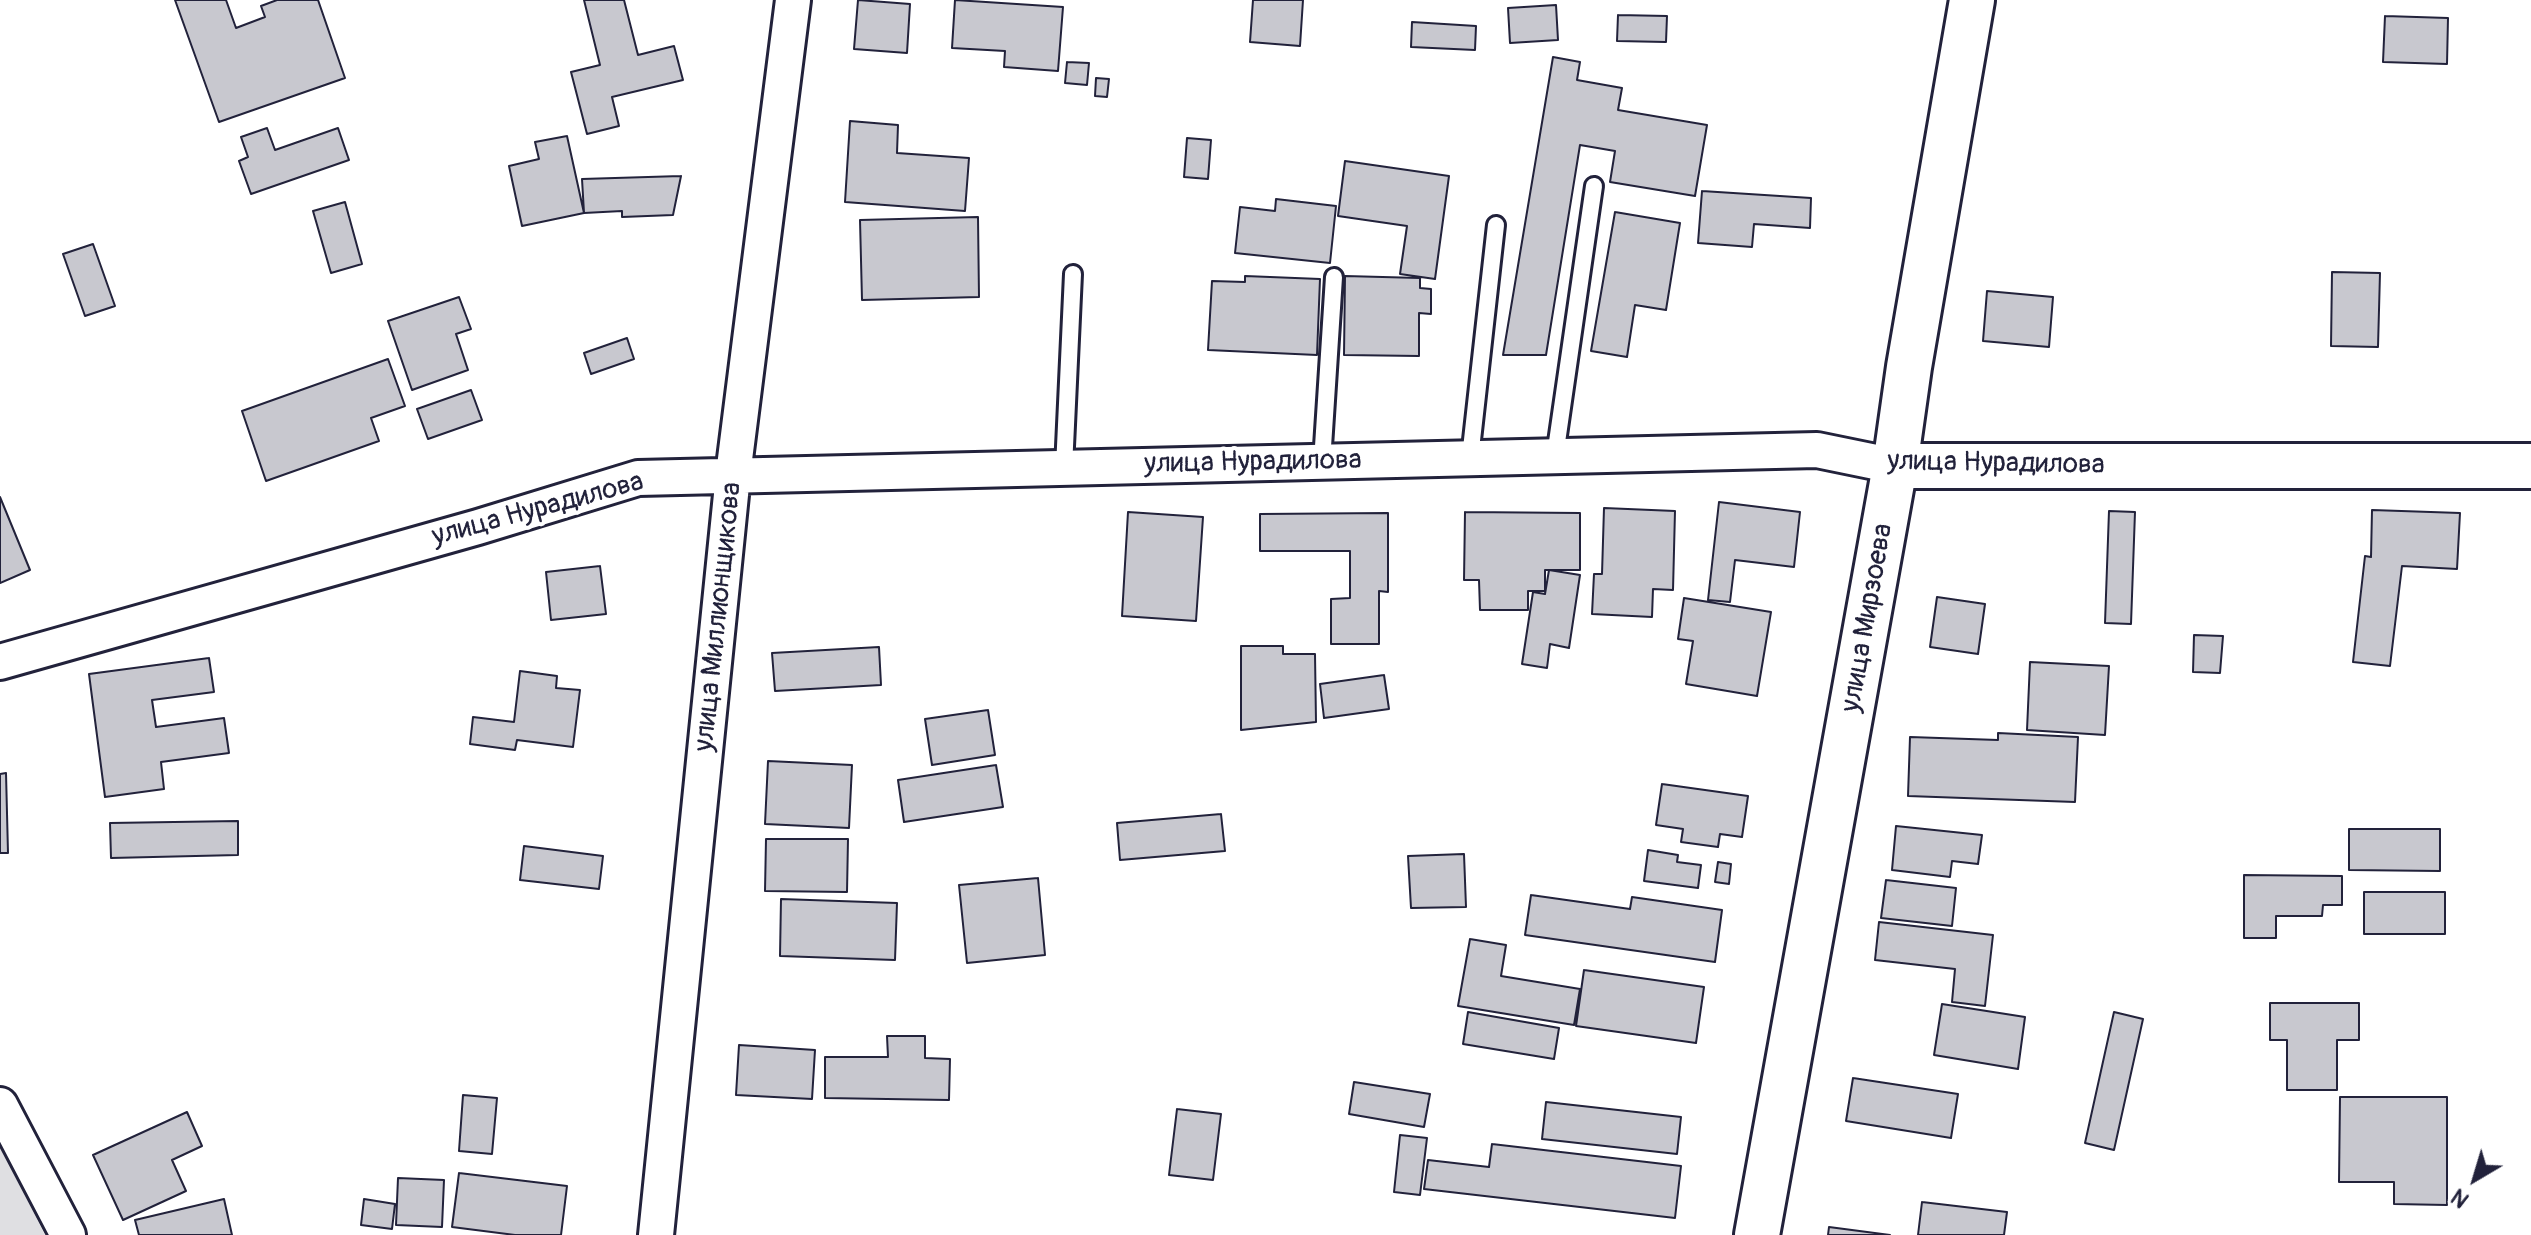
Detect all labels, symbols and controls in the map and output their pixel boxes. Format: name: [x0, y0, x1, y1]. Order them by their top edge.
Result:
street label: улица Нурадилова: [1144, 444, 1362, 482]
street label: улица Нурадилова: [1887, 445, 2105, 483]
street label: улица Нурадилова: [429, 466, 647, 554]
street label: улица Миллионщикова: [688, 481, 750, 753]
street label: улица Мирзоева: [1835, 521, 1901, 715]
north arrow: [2435, 1139, 2515, 1219]
text: N: [2446, 1182, 2475, 1214]

